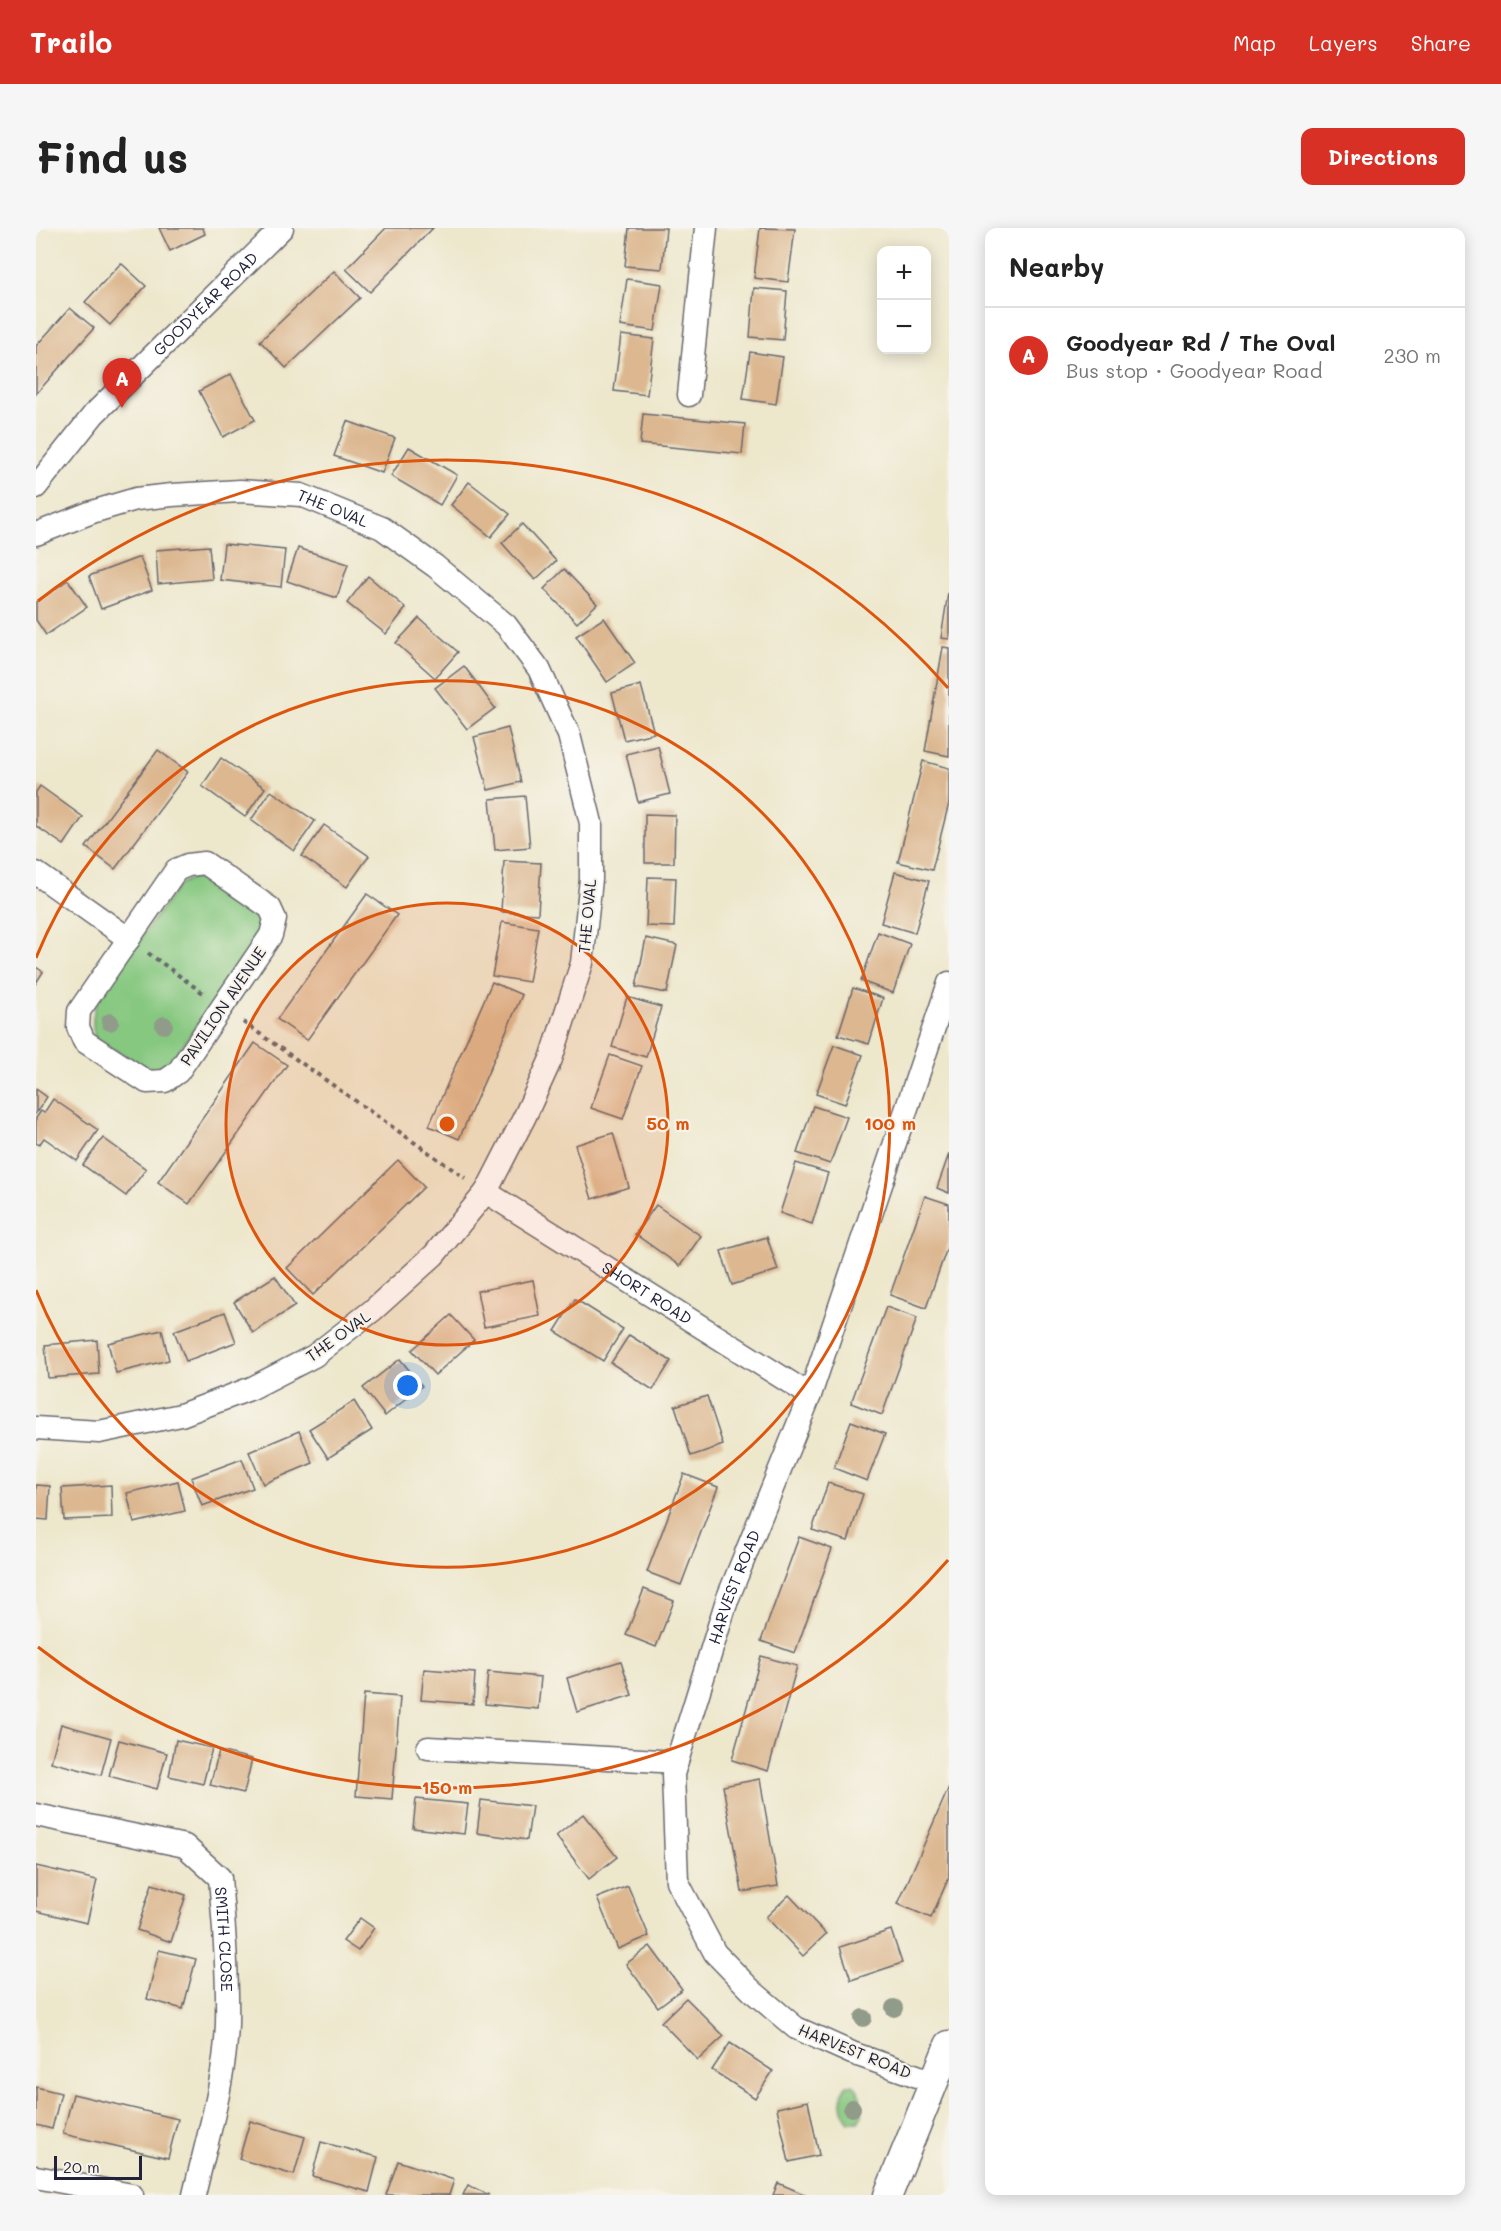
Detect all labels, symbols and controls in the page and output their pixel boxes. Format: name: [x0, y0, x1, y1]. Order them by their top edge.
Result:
text: Trailo: [30, 24, 112, 60]
text: Map: [1233, 29, 1276, 56]
text: Layers: [1309, 29, 1378, 56]
text: Share: [1411, 29, 1471, 56]
button: Directions: [1301, 128, 1465, 185]
text: Find us: [36, 129, 188, 184]
map controls: [877, 246, 931, 354]
button: +: [877, 246, 931, 300]
street label: GOODYEAR ROAD: [148, 247, 262, 360]
text: Nearby: [1009, 250, 1104, 284]
button: −: [877, 300, 931, 354]
text: Goodyear Rd / The Oval: [1066, 328, 1335, 357]
text: A: [1022, 342, 1035, 368]
text: 230 m: [1383, 342, 1441, 368]
text: Bus stop · Goodyear Road: [1066, 357, 1322, 383]
pin: A: [102, 358, 142, 408]
street label: THE OVAL: [295, 484, 372, 532]
street label: THE OVAL: [573, 877, 600, 954]
street label: PAVILION AVENUE: [175, 942, 270, 1069]
text: 50 m: [647, 1111, 689, 1135]
text: 100 m: [864, 1111, 916, 1135]
centre of rings: [437, 1114, 457, 1134]
street label: SHORT ROAD: [598, 1256, 696, 1329]
street label: THE OVAL: [301, 1305, 375, 1366]
your location: [393, 1371, 422, 1400]
street label: HARVEST ROAD: [703, 1527, 764, 1647]
text: 150 m: [422, 1775, 472, 1799]
street label: SMITH CLOSE: [211, 1886, 238, 1992]
street label: HARVEST ROAD: [796, 2018, 915, 2083]
scale bar: [54, 2153, 142, 2180]
text: 20 m: [63, 2156, 100, 2177]

